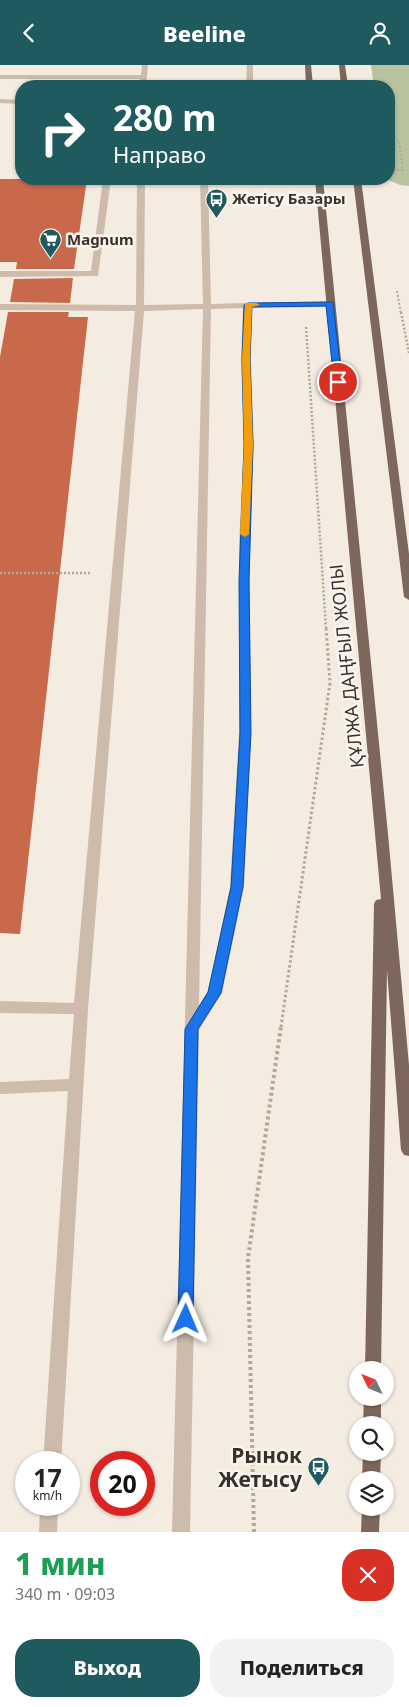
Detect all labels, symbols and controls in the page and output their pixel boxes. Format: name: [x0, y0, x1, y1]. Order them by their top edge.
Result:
text: Beeline: [163, 18, 246, 48]
icon: back: [15, 19, 43, 47]
icon: person: [366, 19, 394, 47]
text: 280 m: [113, 94, 216, 141]
icon: right: [30, 100, 95, 165]
text: Направо: [113, 139, 206, 169]
bus stop icon: Жетісу Базары: [204, 187, 228, 218]
place label: Жетісу Базары: [232, 188, 345, 208]
supermarket icon: Magnum: [39, 228, 63, 259]
place label: Magnum: [67, 229, 134, 249]
pin: [317, 361, 359, 403]
icon: arrive: [324, 368, 352, 396]
street label: ҚҰЛЖА ДАҢҒЫЛ ЖОЛЫ: [323, 563, 369, 769]
position arrow: [159, 1292, 211, 1344]
north arrow: [349, 1361, 394, 1406]
map controls: [349, 1361, 394, 1516]
button: search: [349, 1416, 394, 1461]
place label: Рынок Жетысу: [218, 1441, 302, 1493]
speed limit sign: 20: [90, 1451, 155, 1516]
bus stop icon: Рынок Жетысу: [306, 1456, 330, 1487]
text: 17: [33, 1460, 62, 1494]
button: layers: [349, 1471, 394, 1516]
text: km/h: [33, 1487, 62, 1504]
text: 1 мин: [15, 1543, 106, 1584]
button: close: [342, 1549, 394, 1601]
text: 340 m · 09:03: [15, 1583, 115, 1605]
button: Выход: [15, 1639, 200, 1697]
button: Поделиться: [210, 1639, 394, 1697]

